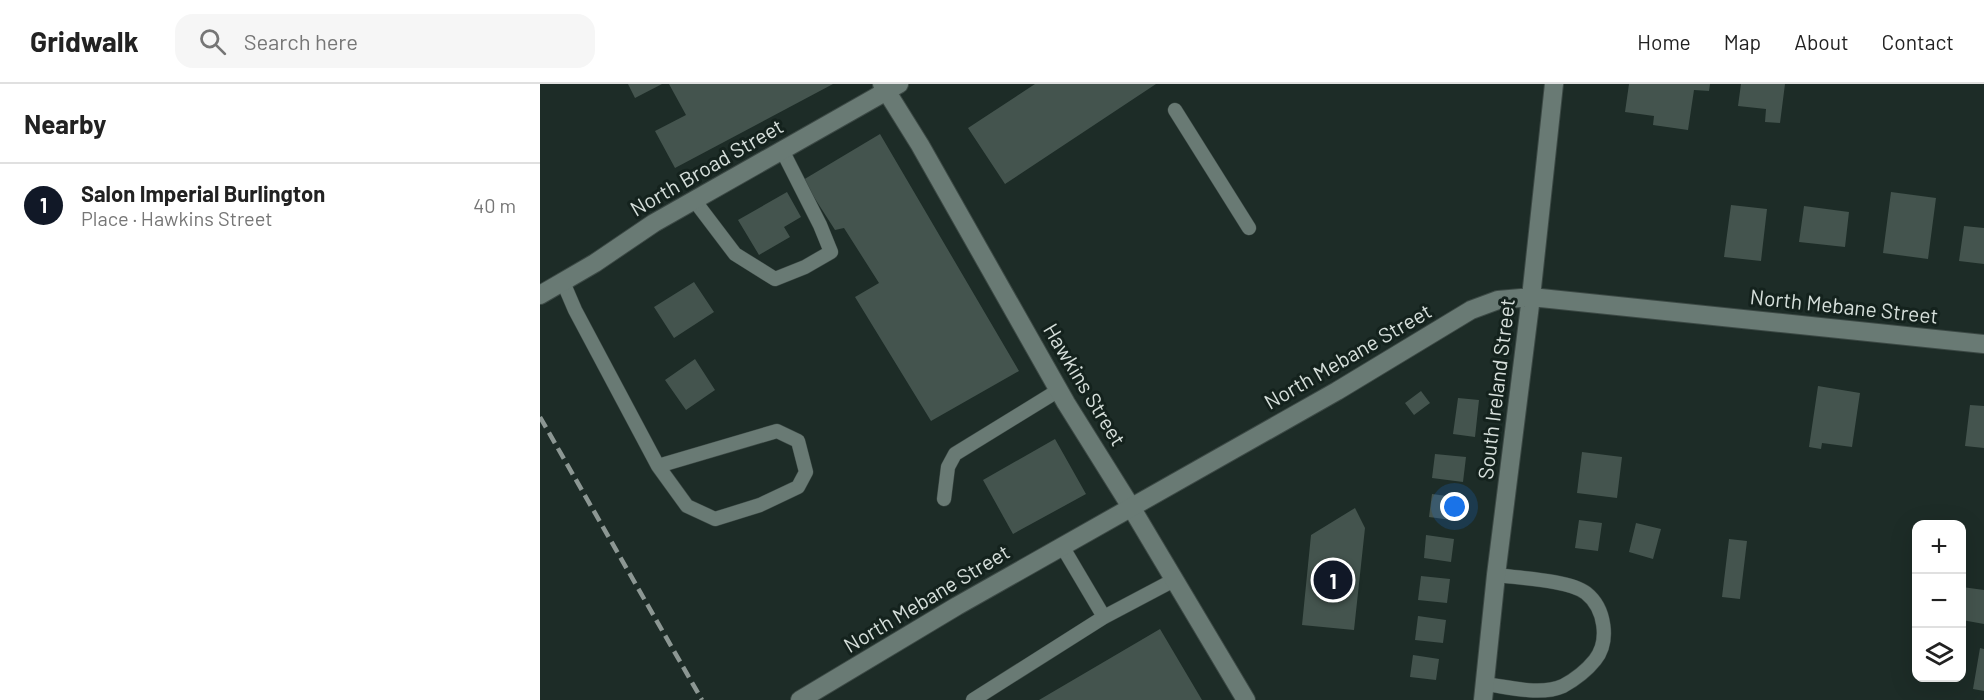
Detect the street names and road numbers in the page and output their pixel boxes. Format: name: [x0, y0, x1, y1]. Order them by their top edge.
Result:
street label: North Broad Street: [625, 113, 787, 221]
street label: North Mebane Street: [1749, 283, 1939, 328]
street label: South Ireland Street: [1472, 297, 1519, 481]
street label: North Mebane Street: [1259, 298, 1435, 414]
street label: Hawkins Street: [1039, 319, 1132, 450]
street label: North Mebane Street: [839, 538, 1014, 657]

